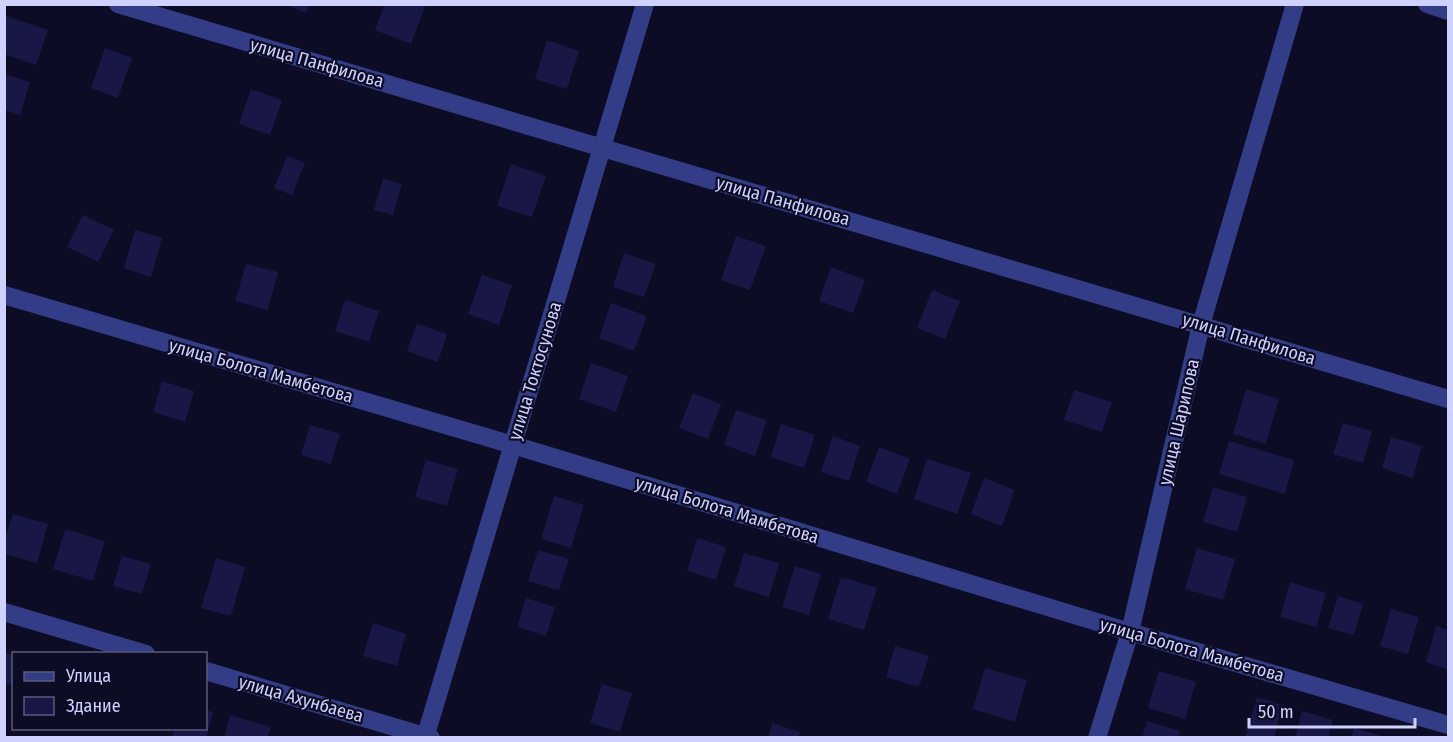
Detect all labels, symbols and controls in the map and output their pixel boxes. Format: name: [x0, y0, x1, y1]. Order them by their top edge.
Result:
street label: улица Панфилова: [248, 33, 386, 93]
street label: улица Панфилова: [714, 171, 852, 231]
street label: улица Токтосунова: [504, 299, 567, 443]
street label: улица Панфилова: [1180, 308, 1318, 370]
street label: улица Болота Мамбетова: [166, 334, 356, 408]
street label: улица Шарипова: [1154, 357, 1204, 487]
street label: улица Болота Мамбетова: [633, 472, 821, 548]
street label: улица Болота Мамбетова: [1097, 613, 1287, 687]
legend: [12, 652, 207, 730]
text: Улица: [65, 665, 111, 687]
street label: улица Ахунбаева: [236, 671, 366, 727]
scale bar: [1249, 691, 1416, 729]
text: Здание: [66, 695, 121, 717]
text: 50 m: [1258, 701, 1294, 723]

